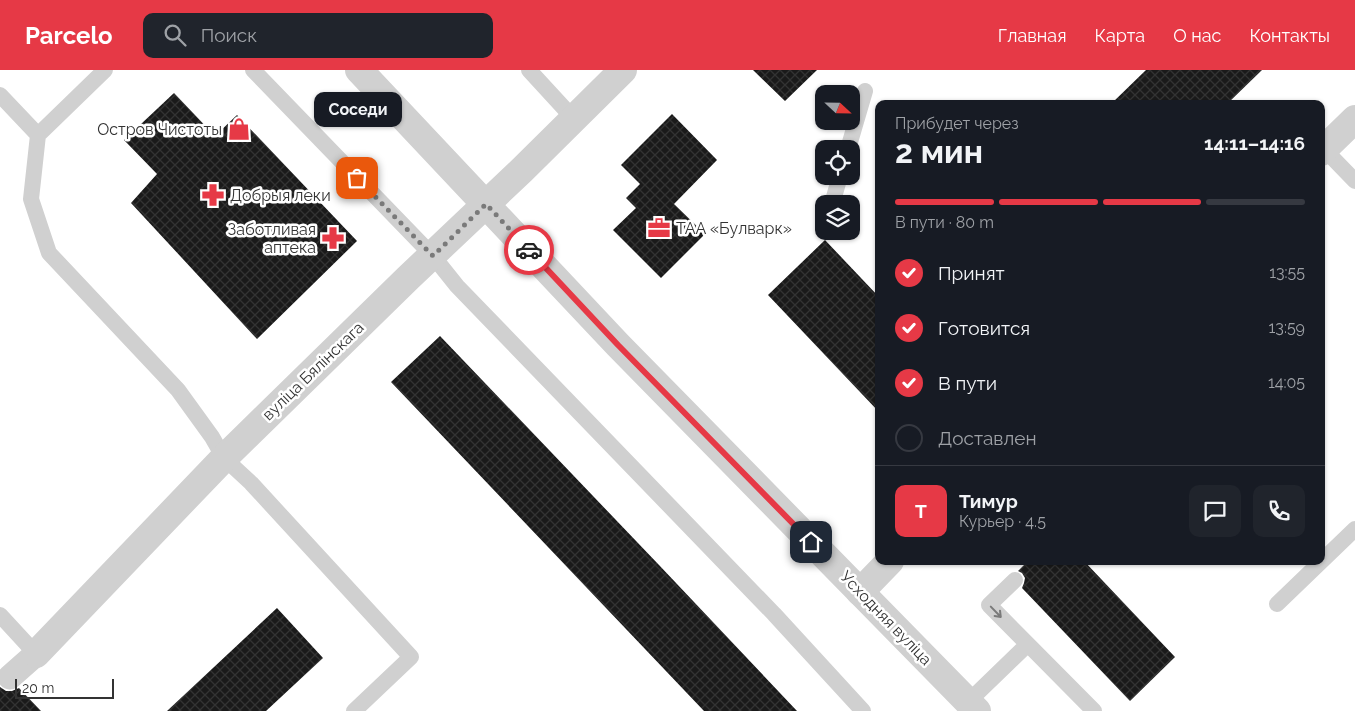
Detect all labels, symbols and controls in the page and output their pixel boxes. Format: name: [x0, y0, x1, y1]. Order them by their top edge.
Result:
search box: [143, 13, 493, 58]
text: Parcelo: [25, 21, 113, 50]
icon: search: [161, 21, 189, 49]
text: Поиск: [201, 24, 257, 46]
text: Главная: [998, 25, 1066, 46]
text: Карта: [1094, 25, 1145, 46]
text: О нас: [1173, 25, 1221, 46]
text: Контакты: [1249, 25, 1330, 46]
north arrow: [815, 85, 860, 130]
map controls: [815, 85, 860, 240]
callout: Соседи: [313, 93, 401, 128]
text: Соседи: [328, 100, 388, 119]
text: Прибудет через: [895, 114, 1019, 133]
shop icon: Остров Чистоты: [226, 116, 252, 142]
place label: Остров Чистоты: [97, 120, 222, 139]
text: 14:11–14:16: [1204, 132, 1305, 154]
text: 2 мин: [895, 133, 983, 170]
button: locate: [815, 140, 860, 185]
pin: [336, 157, 378, 199]
icon: bag: [343, 164, 371, 192]
pharmacy icon: Добрыя леки: [200, 182, 226, 208]
place label: Добрыя леки: [230, 186, 331, 205]
button: layers: [815, 195, 860, 240]
text: В пути · 80 m: [895, 213, 994, 232]
office icon: ТАА «Булварк»: [646, 215, 672, 241]
place label: ТАА «Булварк»: [676, 219, 792, 238]
place label: Заботливая аптека: [228, 220, 316, 257]
pharmacy icon: Заботливая аптека: [320, 225, 346, 251]
courier: [504, 225, 554, 275]
icon: car: [515, 236, 543, 264]
icon: check: [895, 259, 923, 287]
text: Принят: [938, 262, 1005, 284]
text: 13:55: [1269, 263, 1305, 282]
icon: check: [895, 314, 923, 342]
text: Готовится: [938, 317, 1030, 339]
street label: вуліца Бялінскага: [258, 318, 368, 424]
text: 13:59: [1269, 318, 1305, 337]
icon: check: [895, 369, 923, 397]
text: В пути: [938, 372, 997, 394]
text: 14:05: [1268, 373, 1305, 392]
text: Доставлен: [938, 427, 1037, 449]
button: chat: [1189, 485, 1241, 537]
button: phone: [1253, 485, 1305, 537]
text: Тимур: [959, 490, 1018, 512]
text: Т: [915, 500, 927, 522]
text: Курьер · 4.5: [959, 512, 1046, 531]
pin: [790, 521, 832, 563]
icon: home: [797, 528, 825, 556]
street label: Усходняя вуліца: [836, 567, 936, 669]
one-way arrow: [990, 606, 1002, 618]
scale bar: [15, 676, 114, 699]
text: 20 m: [22, 680, 54, 696]

